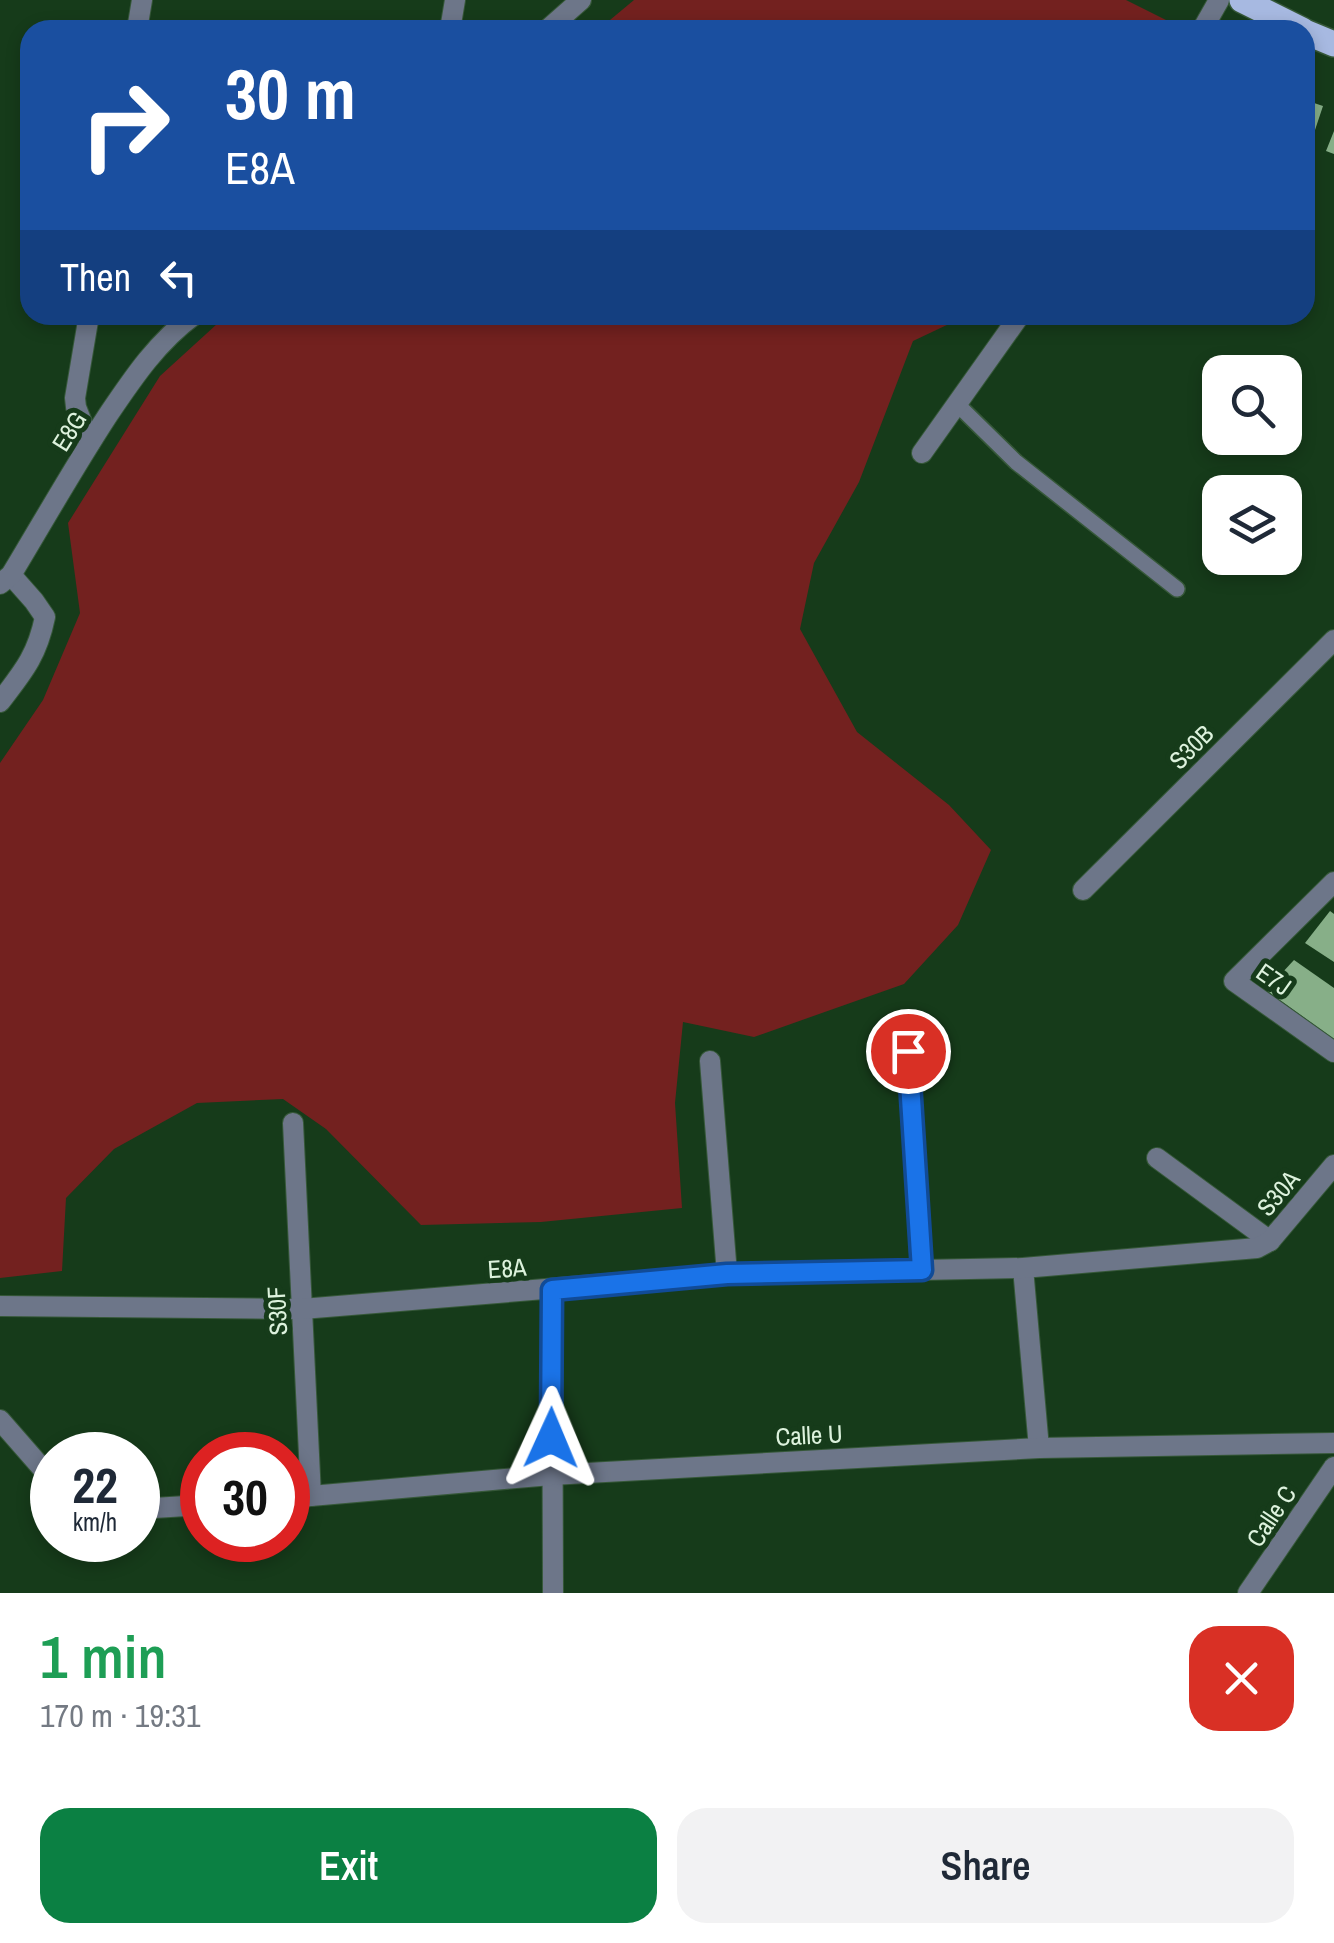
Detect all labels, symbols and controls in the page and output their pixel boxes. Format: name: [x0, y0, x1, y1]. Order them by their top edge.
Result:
text: 30 m: [225, 47, 356, 141]
icon: right: [60, 60, 190, 190]
text: E8A: [225, 137, 295, 198]
icon: left: [151, 250, 206, 305]
text: Then: [60, 252, 131, 303]
map controls: [1202, 355, 1302, 575]
button: search: [1202, 355, 1302, 455]
street label: E8G: [44, 405, 94, 457]
button: layers: [1202, 475, 1302, 575]
street label: S30B: [1161, 717, 1221, 777]
street label: E7J: [1250, 955, 1298, 1003]
pin: [866, 1009, 951, 1094]
icon: arrive: [881, 1024, 936, 1079]
street label: S30A: [1249, 1163, 1307, 1223]
street label: E8A: [486, 1250, 528, 1286]
street label: S30F: [259, 1286, 295, 1336]
position arrow: [499, 1386, 603, 1490]
street label: Calle U: [775, 1416, 843, 1454]
speed limit sign: 30: [180, 1432, 310, 1562]
text: 22: [72, 1451, 118, 1519]
street label: Calle C: [1238, 1479, 1304, 1553]
text: km/h: [73, 1505, 117, 1539]
text: 1 min: [40, 1616, 167, 1697]
button: close: [1189, 1626, 1294, 1731]
text: 170 m · 19:31: [40, 1694, 200, 1737]
button: Exit: [40, 1808, 657, 1923]
button: Share: [677, 1808, 1294, 1923]

